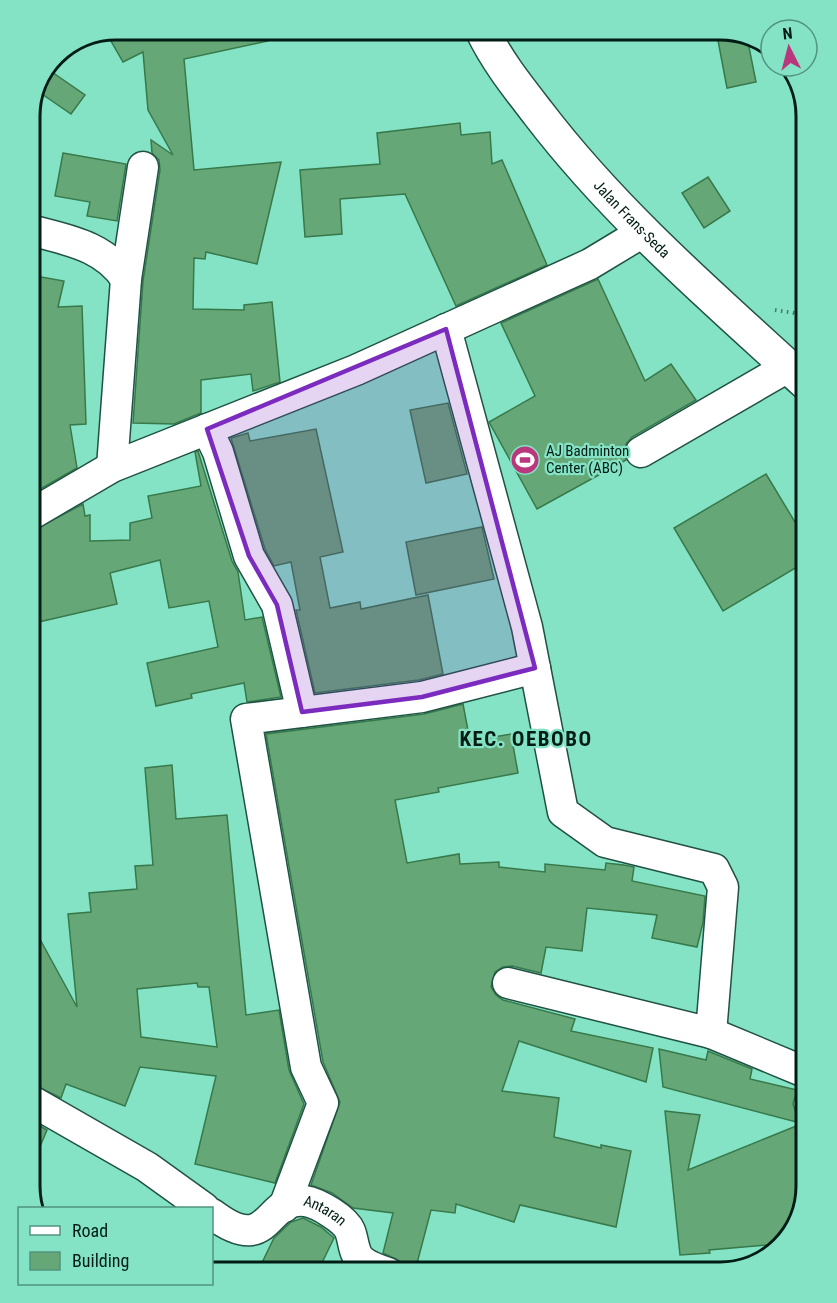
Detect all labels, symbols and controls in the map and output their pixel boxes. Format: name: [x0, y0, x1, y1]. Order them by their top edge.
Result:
north arrow: [759, 18, 819, 78]
text: N: [782, 24, 793, 44]
street label: Jalan Frans-Seda: [590, 177, 674, 262]
place label: AJ Badminton Center (ABC): [546, 442, 629, 477]
sports icon: AJ Badminton Center (ABC): [509, 444, 541, 476]
district label: KEC. OEBOBO: [459, 727, 593, 751]
street label: Antaran: [302, 1192, 350, 1230]
legend: [18, 1207, 213, 1285]
text: Road: [72, 1220, 108, 1241]
text: Building: [72, 1250, 129, 1271]

